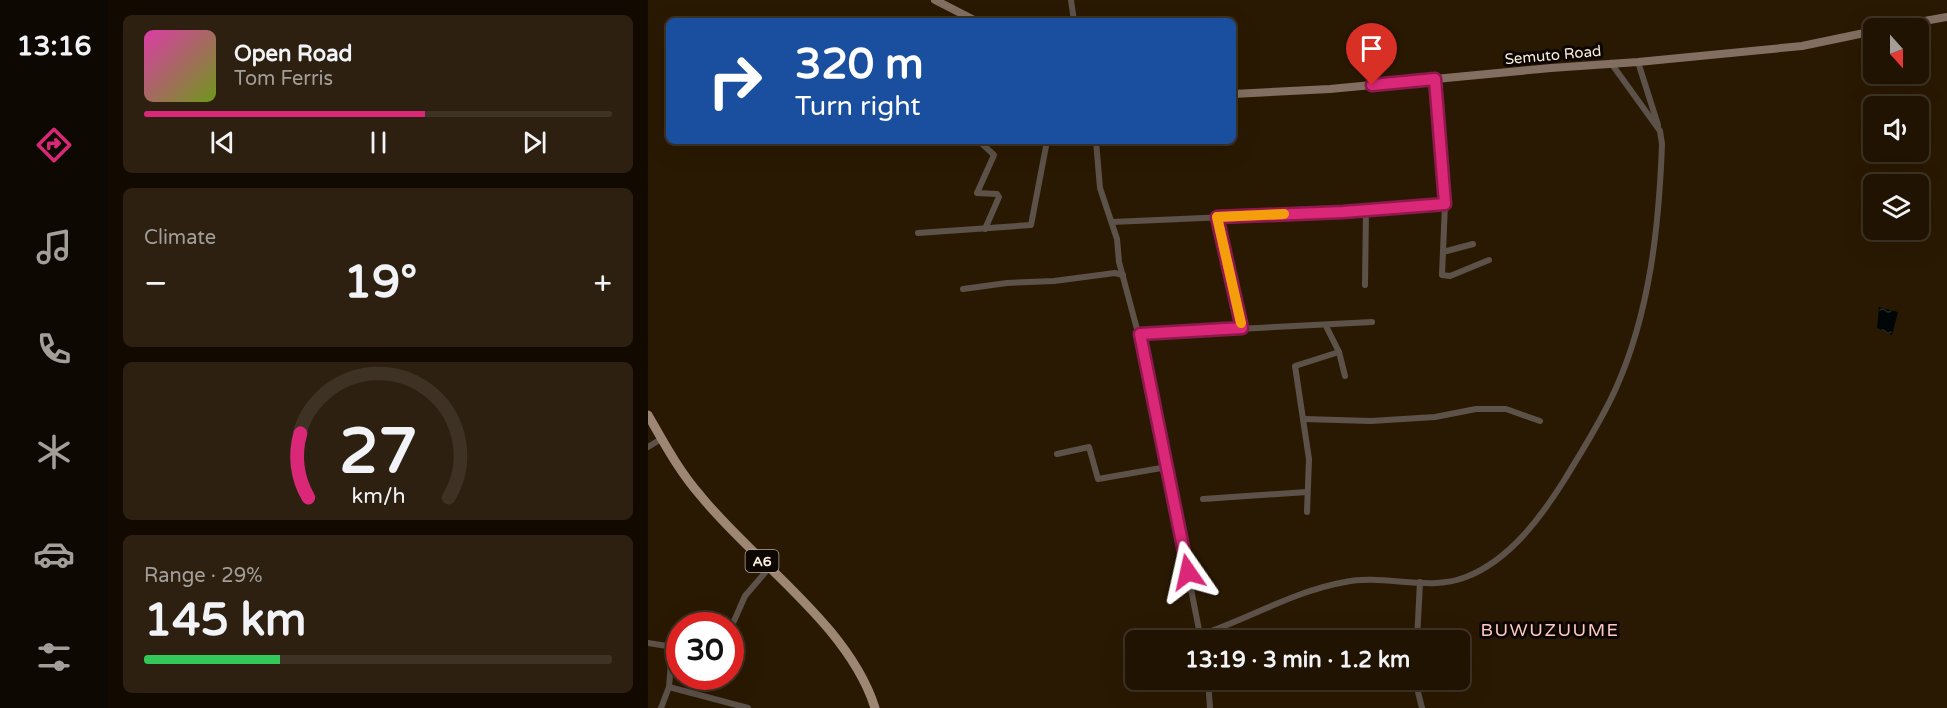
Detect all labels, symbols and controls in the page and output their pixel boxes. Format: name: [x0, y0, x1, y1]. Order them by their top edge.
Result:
north arrow: [1863, 18, 1929, 84]
map controls: [1863, 18, 1929, 240]
pin: [1346, 23, 1397, 85]
text: 13:16: [17, 30, 91, 63]
icon: arrive: [1355, 32, 1388, 65]
text: 320 m: [795, 39, 924, 90]
text: Open Road: [234, 41, 352, 67]
icon: right: [696, 42, 774, 120]
street label: Semuto Road: [1504, 42, 1602, 68]
text: Tom Ferris: [234, 67, 333, 91]
text: Turn right: [795, 90, 921, 123]
button: sound: [1863, 96, 1929, 162]
icon: directions: [33, 124, 75, 166]
icon: previous: [206, 126, 239, 159]
icon: pause: [362, 126, 395, 159]
icon: next: [518, 126, 551, 159]
button: layers: [1863, 174, 1929, 240]
icon: music: [33, 226, 75, 268]
text: Climate: [144, 226, 216, 250]
text: 19°: [344, 256, 417, 310]
text: −: [144, 264, 168, 303]
text: +: [593, 264, 612, 303]
icon: phone: [33, 328, 75, 370]
text: 27: [339, 415, 417, 490]
icon: climate: [33, 431, 75, 473]
text: km/h: [351, 483, 405, 509]
icon: car: [33, 533, 75, 575]
position arrow: [1156, 540, 1220, 604]
road number: A6: [746, 550, 778, 572]
text: Range · 29%: [144, 564, 263, 588]
text: 145 km: [144, 594, 306, 648]
speed limit sign: 30: [666, 612, 744, 690]
district label: BUWUZUUME: [1480, 619, 1620, 641]
icon: filters: [33, 636, 75, 678]
text: 13:19 · 3 min · 1.2 km: [1185, 647, 1410, 673]

